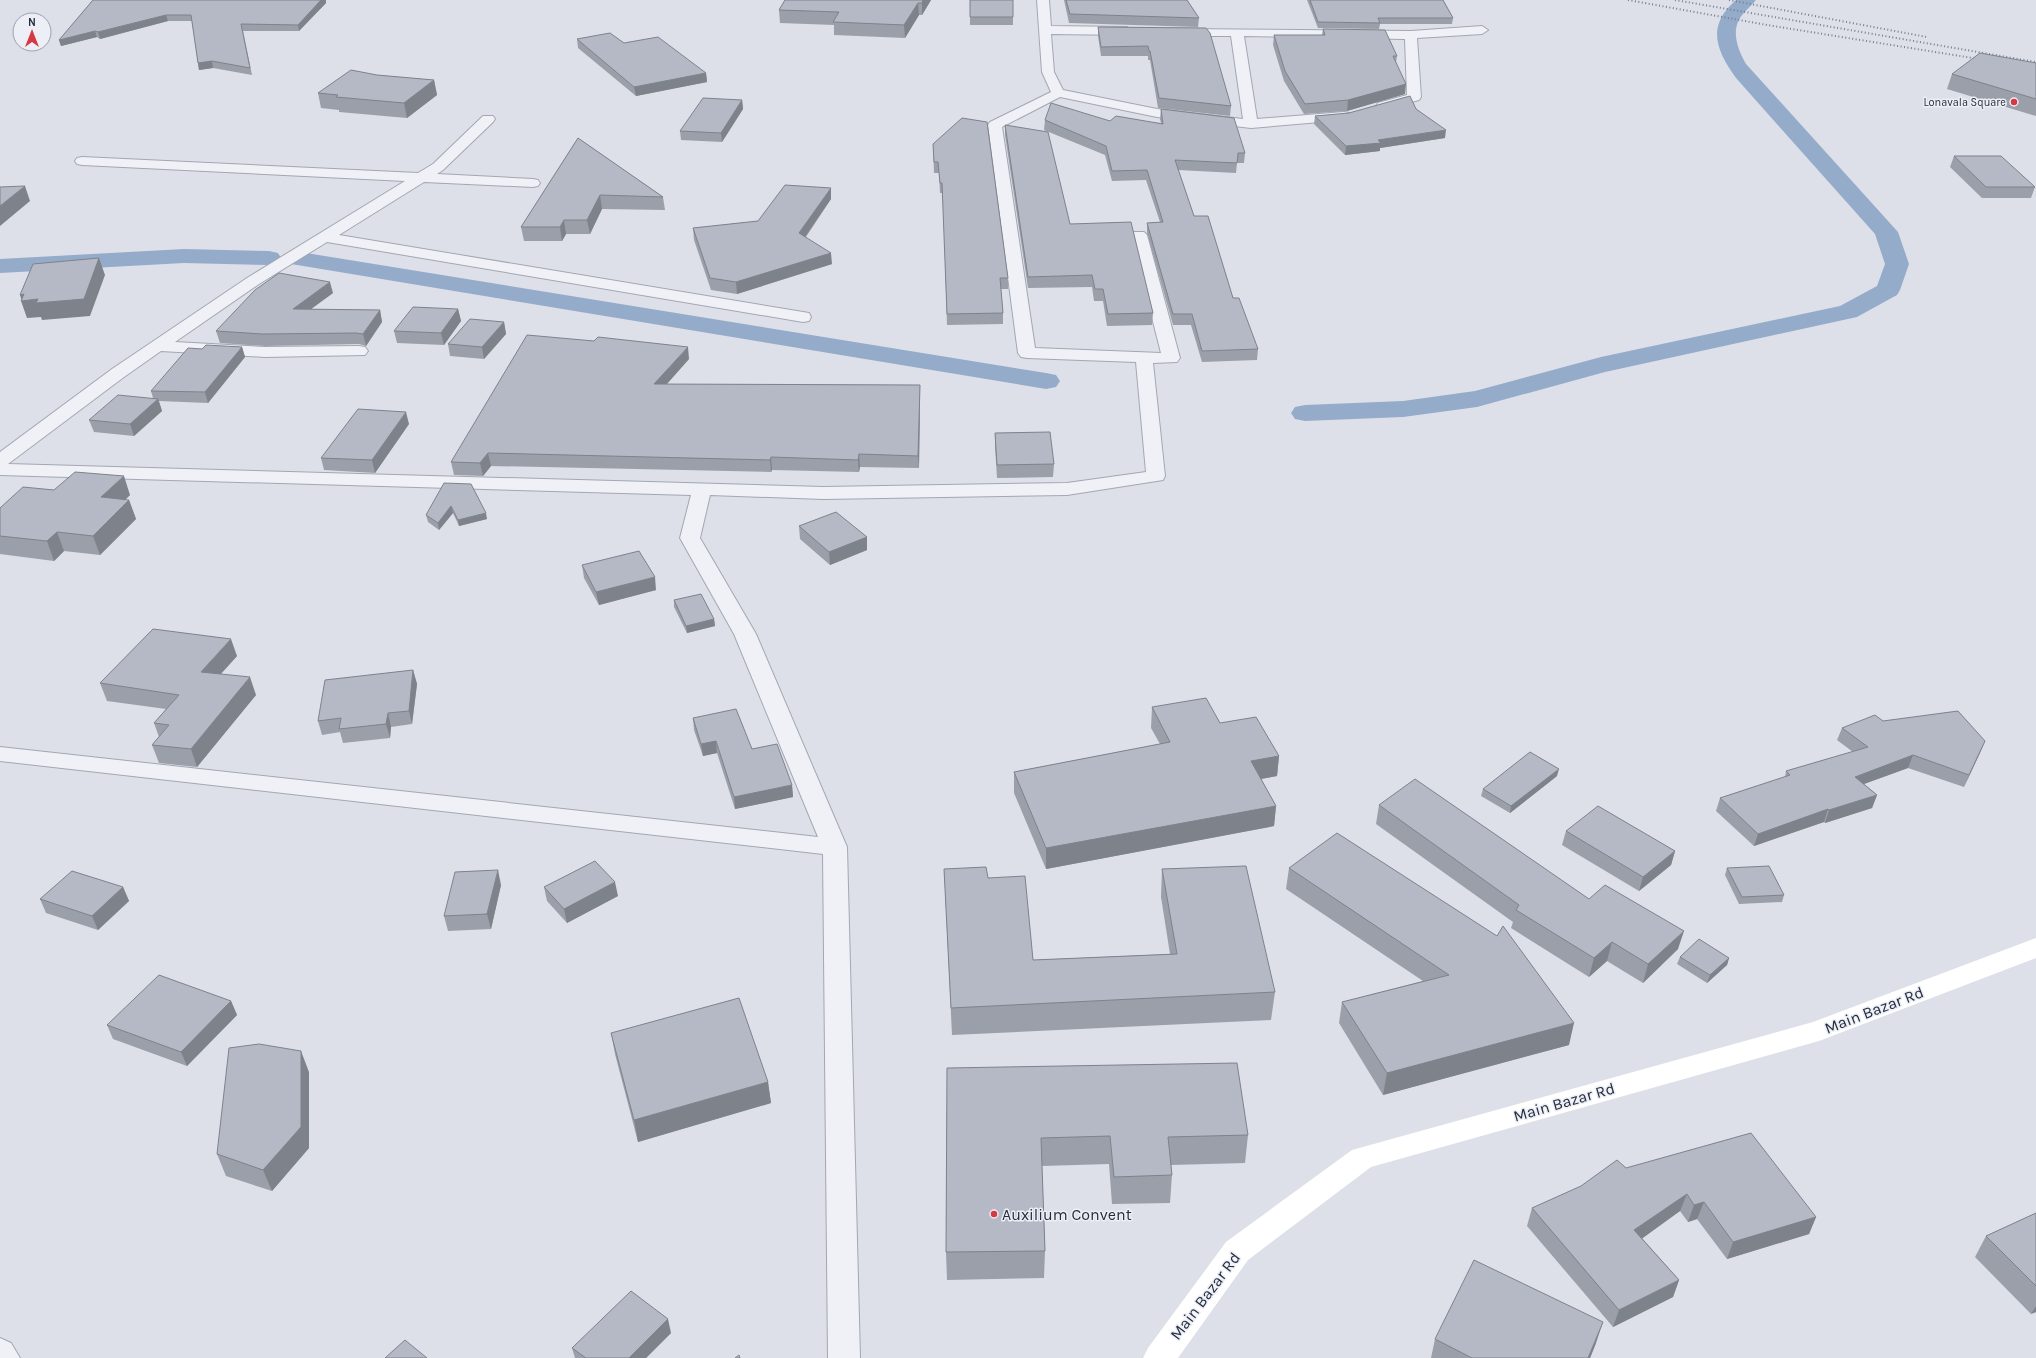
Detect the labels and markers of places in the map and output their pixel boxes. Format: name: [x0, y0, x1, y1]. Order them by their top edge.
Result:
place label: Lonavala Square: [1923, 96, 2006, 109]
marker: Lonavala Square: [2009, 97, 2019, 107]
place label: Auxilium Convent: [1002, 1205, 1132, 1224]
marker: Auxilium Convent: [989, 1209, 999, 1219]

